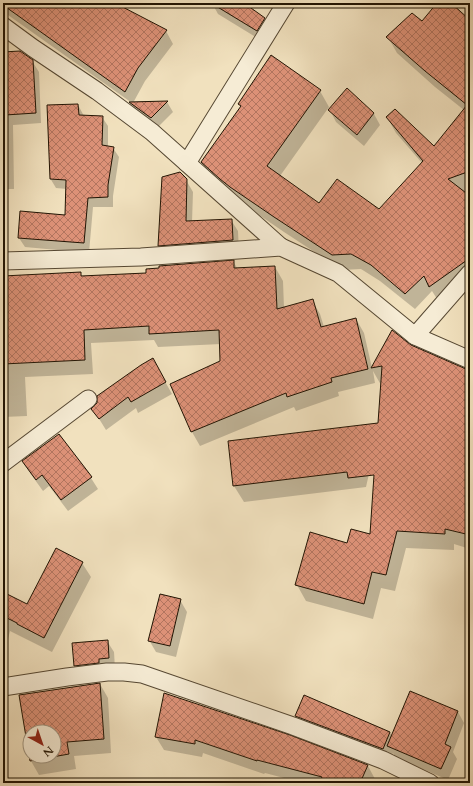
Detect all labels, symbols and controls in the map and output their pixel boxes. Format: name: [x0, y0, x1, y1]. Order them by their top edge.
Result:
north arrow: [22, 724, 62, 764]
text: N: [39, 742, 57, 760]

